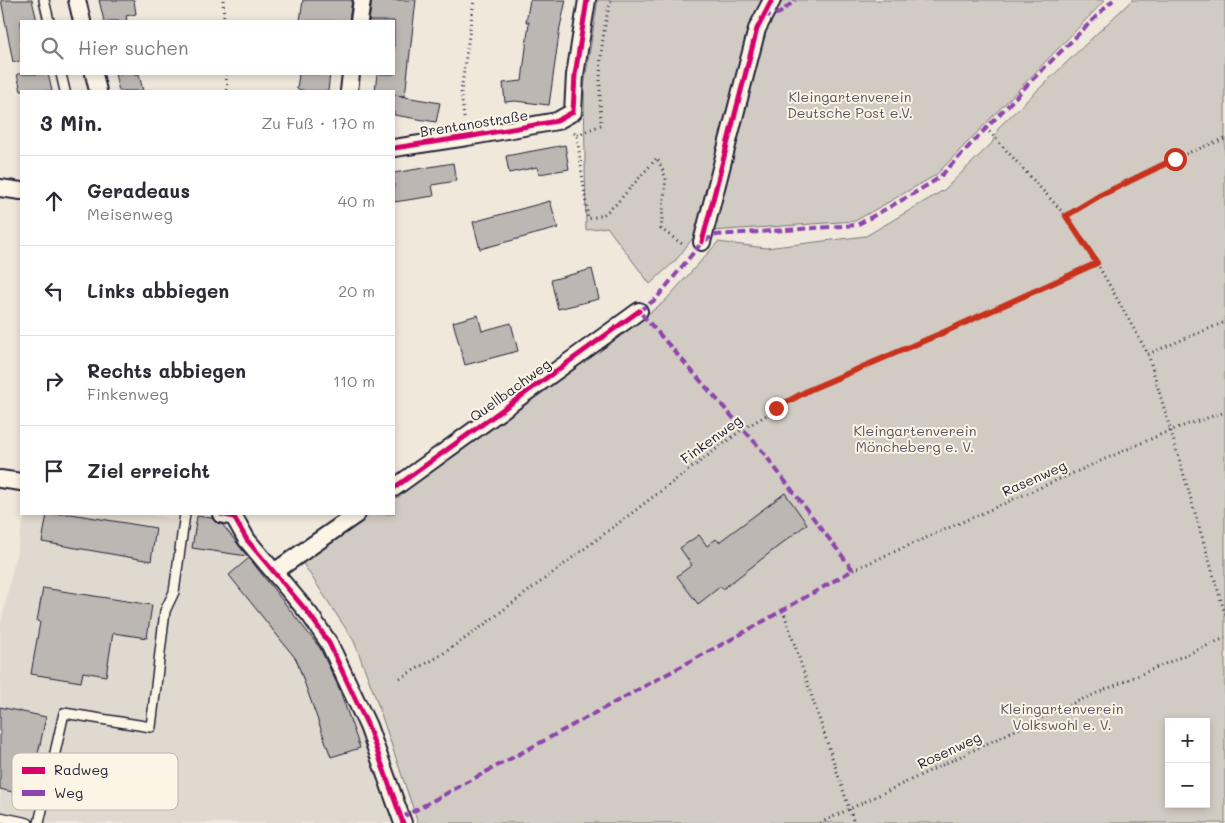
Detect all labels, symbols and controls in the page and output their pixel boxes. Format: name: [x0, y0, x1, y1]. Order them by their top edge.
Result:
search box: [20, 20, 395, 75]
icon: search: [38, 34, 66, 62]
text: Hier suchen: [78, 35, 189, 60]
park label: Kleingartenverein Deutsche Post e.V.: [787, 87, 913, 122]
street label: Brentanostraße: [419, 105, 529, 141]
text: 3 Min.: [40, 109, 103, 136]
text: Zu Fuß · 170 m: [262, 112, 375, 133]
route start: [1164, 148, 1187, 171]
text: Geradeaus: [87, 178, 190, 203]
icon: ahead: [40, 187, 68, 215]
text: 40 m: [338, 190, 375, 211]
text: Meisenweg: [87, 203, 173, 224]
icon: left: [40, 277, 68, 305]
text: Links abbiegen: [87, 278, 229, 303]
text: 20 m: [338, 280, 375, 301]
street label: Quellbachweg: [466, 354, 554, 426]
text: Rechts abbiegen: [87, 358, 246, 383]
icon: right: [40, 367, 68, 395]
text: 110 m: [333, 370, 375, 391]
text: Finkenweg: [87, 383, 169, 404]
route end: [765, 397, 788, 420]
street label: Finkenweg: [677, 410, 745, 468]
park label: Kleingartenverein Möncheberg e. V.: [854, 421, 976, 456]
street label: Rasenweg: [999, 455, 1069, 501]
icon: arrive: [40, 457, 68, 485]
text: Ziel erreicht: [87, 458, 210, 483]
park label: Kleingartenverein Volkswohl e. V.: [1001, 699, 1123, 734]
map controls: [1165, 718, 1210, 808]
button: +: [1165, 718, 1210, 763]
street label: Rosenweg: [914, 727, 984, 773]
legend: [12, 753, 178, 810]
text: Radweg: [54, 760, 108, 779]
button: −: [1165, 763, 1210, 808]
text: Weg: [54, 783, 83, 802]

